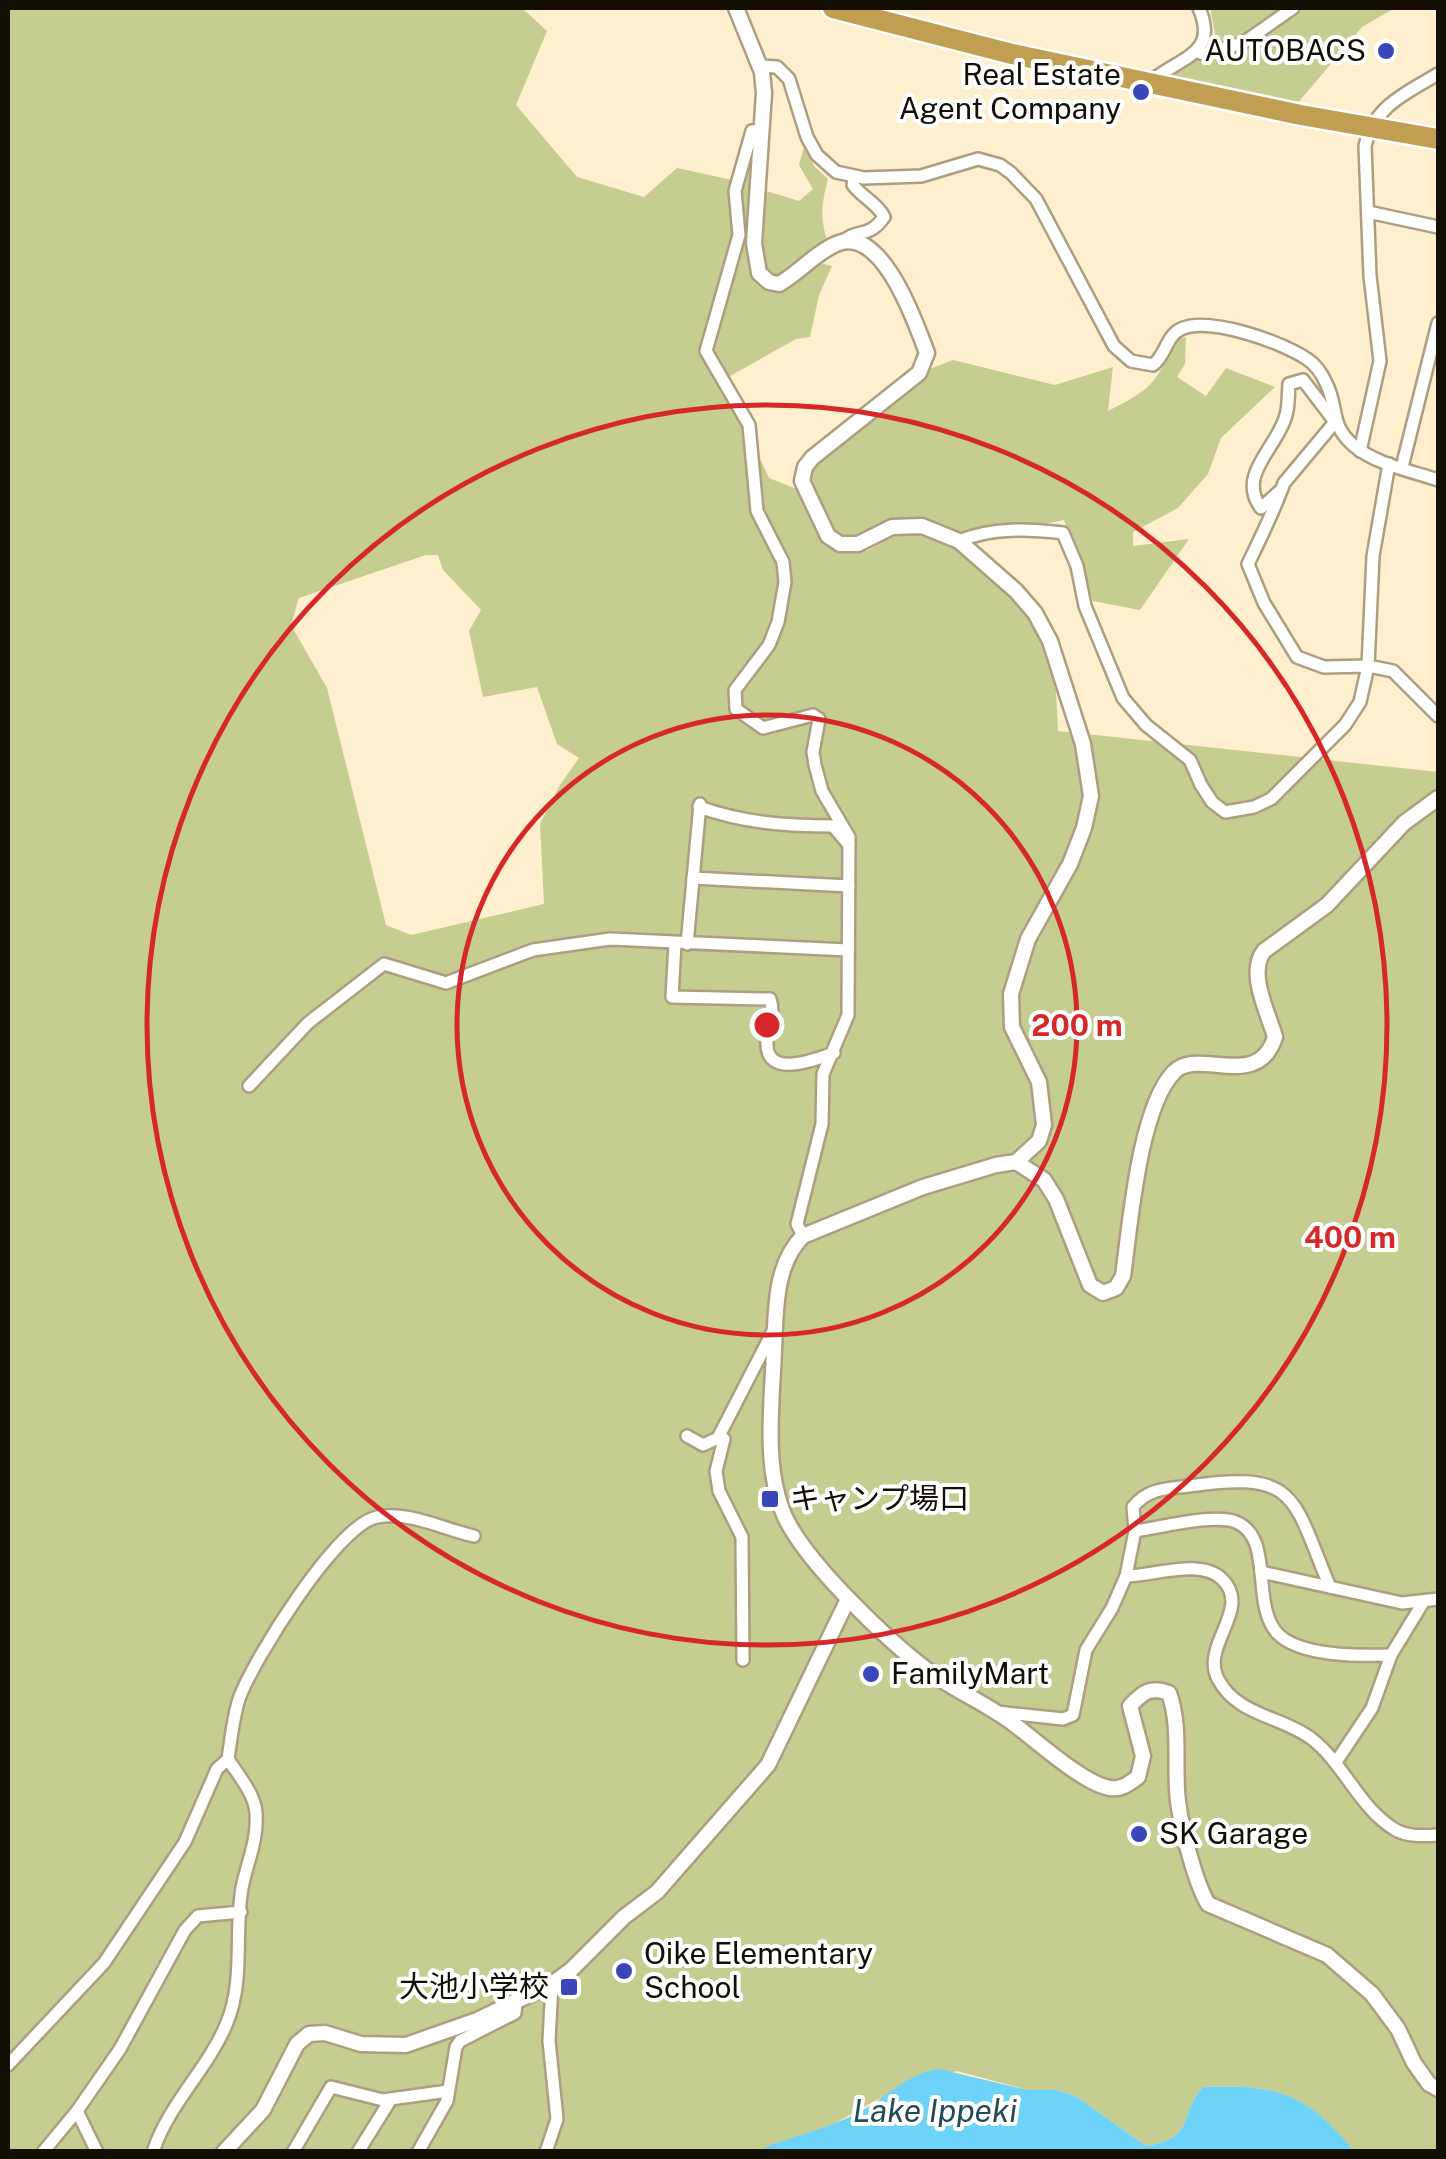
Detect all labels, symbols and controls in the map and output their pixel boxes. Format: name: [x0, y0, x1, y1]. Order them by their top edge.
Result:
place label: AUTOBACS: [1204, 32, 1366, 68]
marker: AUTOBACS: [1375, 40, 1397, 62]
place label: Real Estate Agent Company: [899, 56, 1121, 126]
marker: Real Estate Agent Company: [1130, 81, 1152, 103]
centre of rings: [749, 1007, 785, 1043]
text: 200 m: [1031, 1007, 1123, 1043]
text: 400 m: [1304, 1219, 1396, 1255]
place label: キャンプ場口: [790, 1480, 969, 1516]
marker: キャンプ場口: [759, 1488, 781, 1510]
place label: FamilyMart: [891, 1655, 1049, 1691]
marker: FamilyMart: [860, 1663, 882, 1685]
place label: SK Garage: [1159, 1815, 1308, 1851]
marker: SK Garage: [1128, 1823, 1150, 1845]
place label: Oike Elementary School: [644, 1935, 873, 2005]
marker: Oike Elementary School: [613, 1960, 635, 1982]
place label: 大池小学校: [399, 1968, 549, 2004]
marker: 大池小学校: [558, 1976, 580, 1998]
water label: Lake Ippeki: [853, 2092, 1017, 2129]

